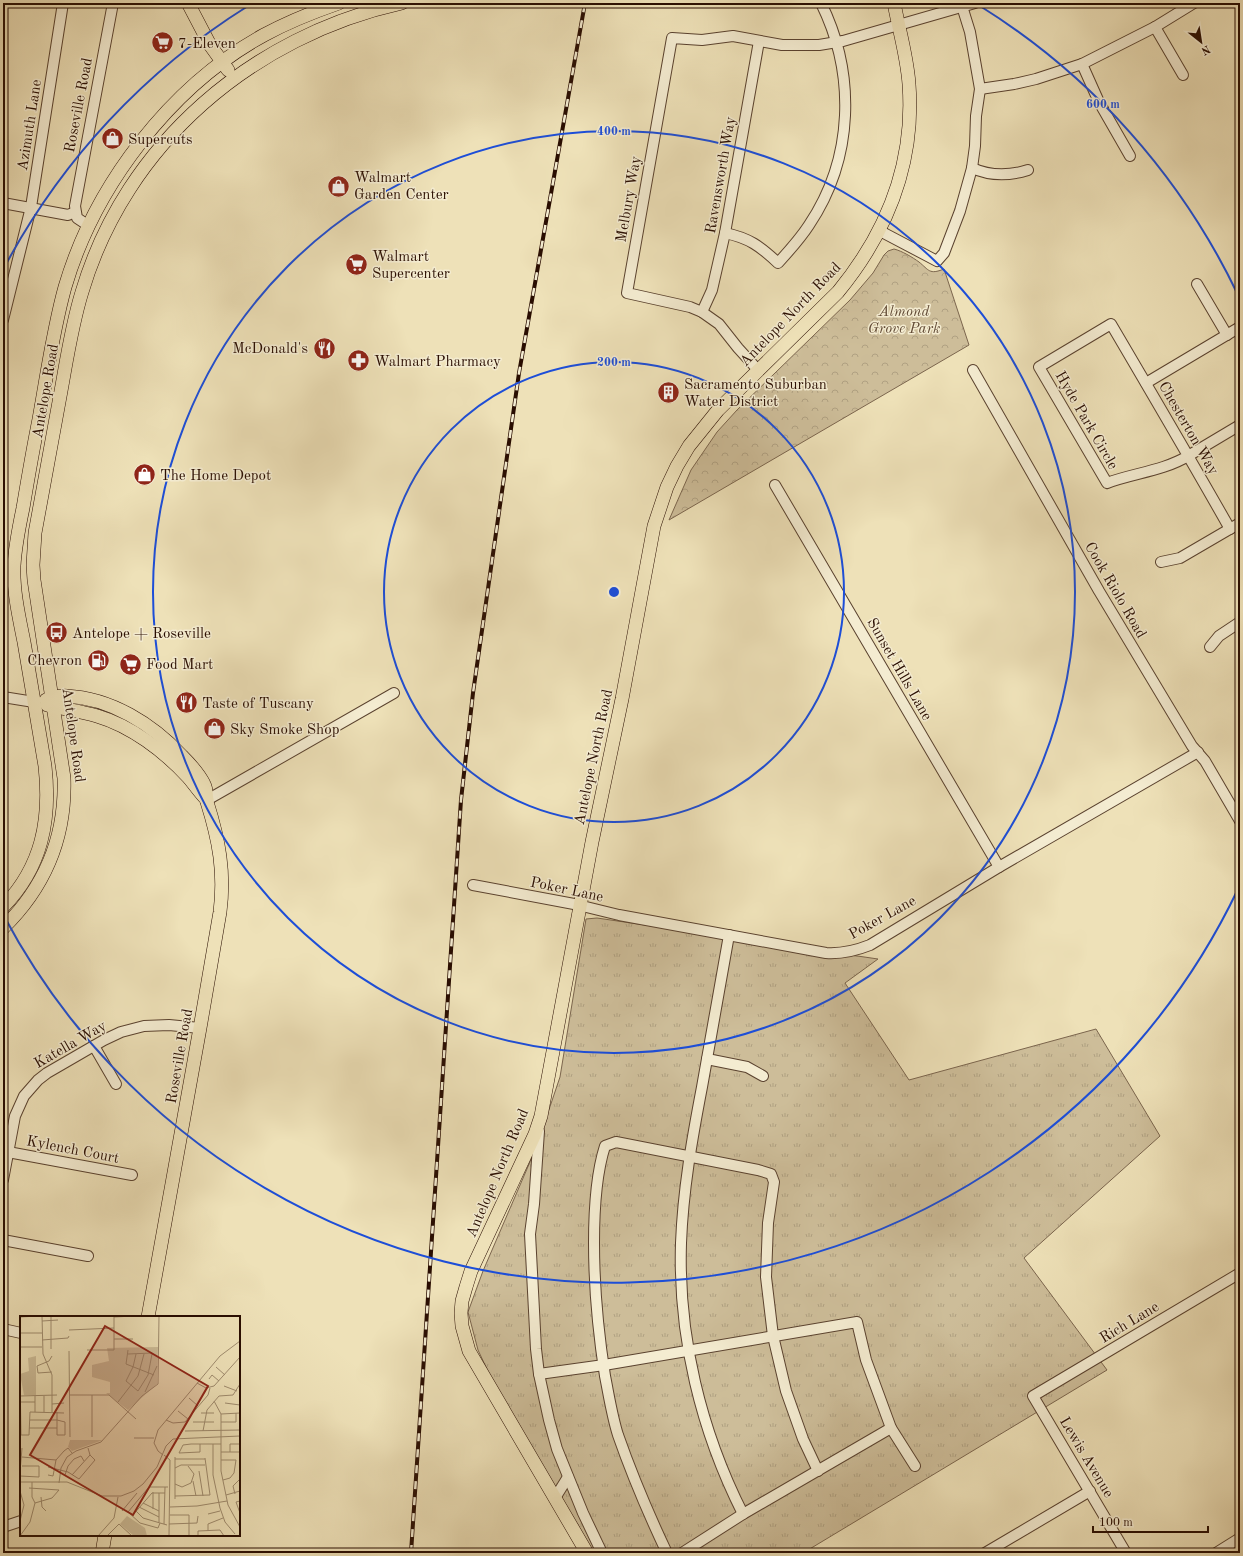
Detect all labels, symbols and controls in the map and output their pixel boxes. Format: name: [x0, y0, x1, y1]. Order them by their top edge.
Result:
north arrow: [1181, 22, 1221, 62]
supermarket icon: 7-Eleven: [150, 30, 176, 56]
place label: 7-Eleven: [178, 37, 236, 52]
text: N: [1198, 42, 1212, 57]
street label: Roseville Road: [63, 56, 96, 154]
street label: Azimuth Lane: [16, 78, 45, 172]
text: 600 m: [1086, 99, 1120, 111]
street label: Ravensworth Way: [704, 116, 739, 235]
shop icon: Supercuts: [99, 126, 125, 152]
text: 400 m: [597, 126, 631, 138]
place label: Supercuts: [128, 133, 192, 148]
street label: Melbury Way: [614, 155, 644, 244]
place label: Walmart Garden Center: [354, 171, 449, 203]
shop icon: Walmart Garden Center: [326, 173, 352, 199]
place label: Walmart Supercenter: [372, 250, 450, 282]
supermarket icon: Walmart Supercenter: [344, 252, 370, 278]
street label: Antelope North Road: [738, 260, 845, 370]
park label: Almond Grove Park: [868, 305, 940, 337]
restaurant icon: McDonald's: [311, 335, 337, 361]
place label: McDonald's: [232, 342, 308, 357]
street label: Antelope Road: [31, 343, 62, 440]
pharmacy icon: Walmart Pharmacy: [346, 348, 372, 374]
place label: Walmart Pharmacy: [374, 355, 501, 370]
text: 200 m: [597, 357, 631, 369]
street label: Hyde Park Circle: [1051, 369, 1120, 473]
place label: Sacramento Suburban Water District: [684, 378, 827, 410]
building icon: Sacramento Suburban Water District: [655, 380, 681, 406]
street label: Chesterton Way: [1155, 380, 1220, 478]
shop icon: The Home Depot: [132, 462, 158, 488]
place label: The Home Depot: [160, 469, 271, 484]
street label: Cook Riolo Road: [1081, 540, 1148, 642]
centre of rings: [607, 585, 621, 599]
street label: Sunset Hills Lane: [863, 616, 934, 724]
bus stop icon: Antelope + Roseville: [44, 620, 70, 646]
place label: Antelope + Roseville: [72, 627, 211, 642]
fuel station icon: Chevron: [85, 647, 111, 673]
supermarket icon: Food Mart: [117, 651, 143, 677]
place label: Chevron: [27, 654, 82, 669]
place label: Food Mart: [146, 658, 213, 673]
street label: Antelope Road: [58, 687, 87, 784]
street label: Antelope North Road: [573, 688, 616, 826]
restaurant icon: Taste of Tuscany: [173, 690, 199, 716]
place label: Taste of Tuscany: [202, 697, 314, 712]
shop icon: Sky Smoke Shop: [201, 716, 227, 742]
place label: Sky Smoke Shop: [230, 723, 340, 738]
street label: Poker Lane: [529, 875, 605, 906]
street label: Poker Lane: [847, 894, 919, 943]
street label: Roseville Road: [165, 1007, 196, 1105]
street label: Katella Way: [32, 1019, 109, 1072]
street label: Antelope North Road: [464, 1107, 532, 1240]
street label: Kylench Court: [25, 1134, 120, 1167]
street label: Rich Lane: [1098, 1300, 1162, 1347]
inset map: [20, 1316, 240, 1536]
street label: Lewis Avenue: [1056, 1415, 1116, 1501]
scale bar: [1093, 1508, 1208, 1534]
text: 100 m: [1099, 1517, 1133, 1529]

